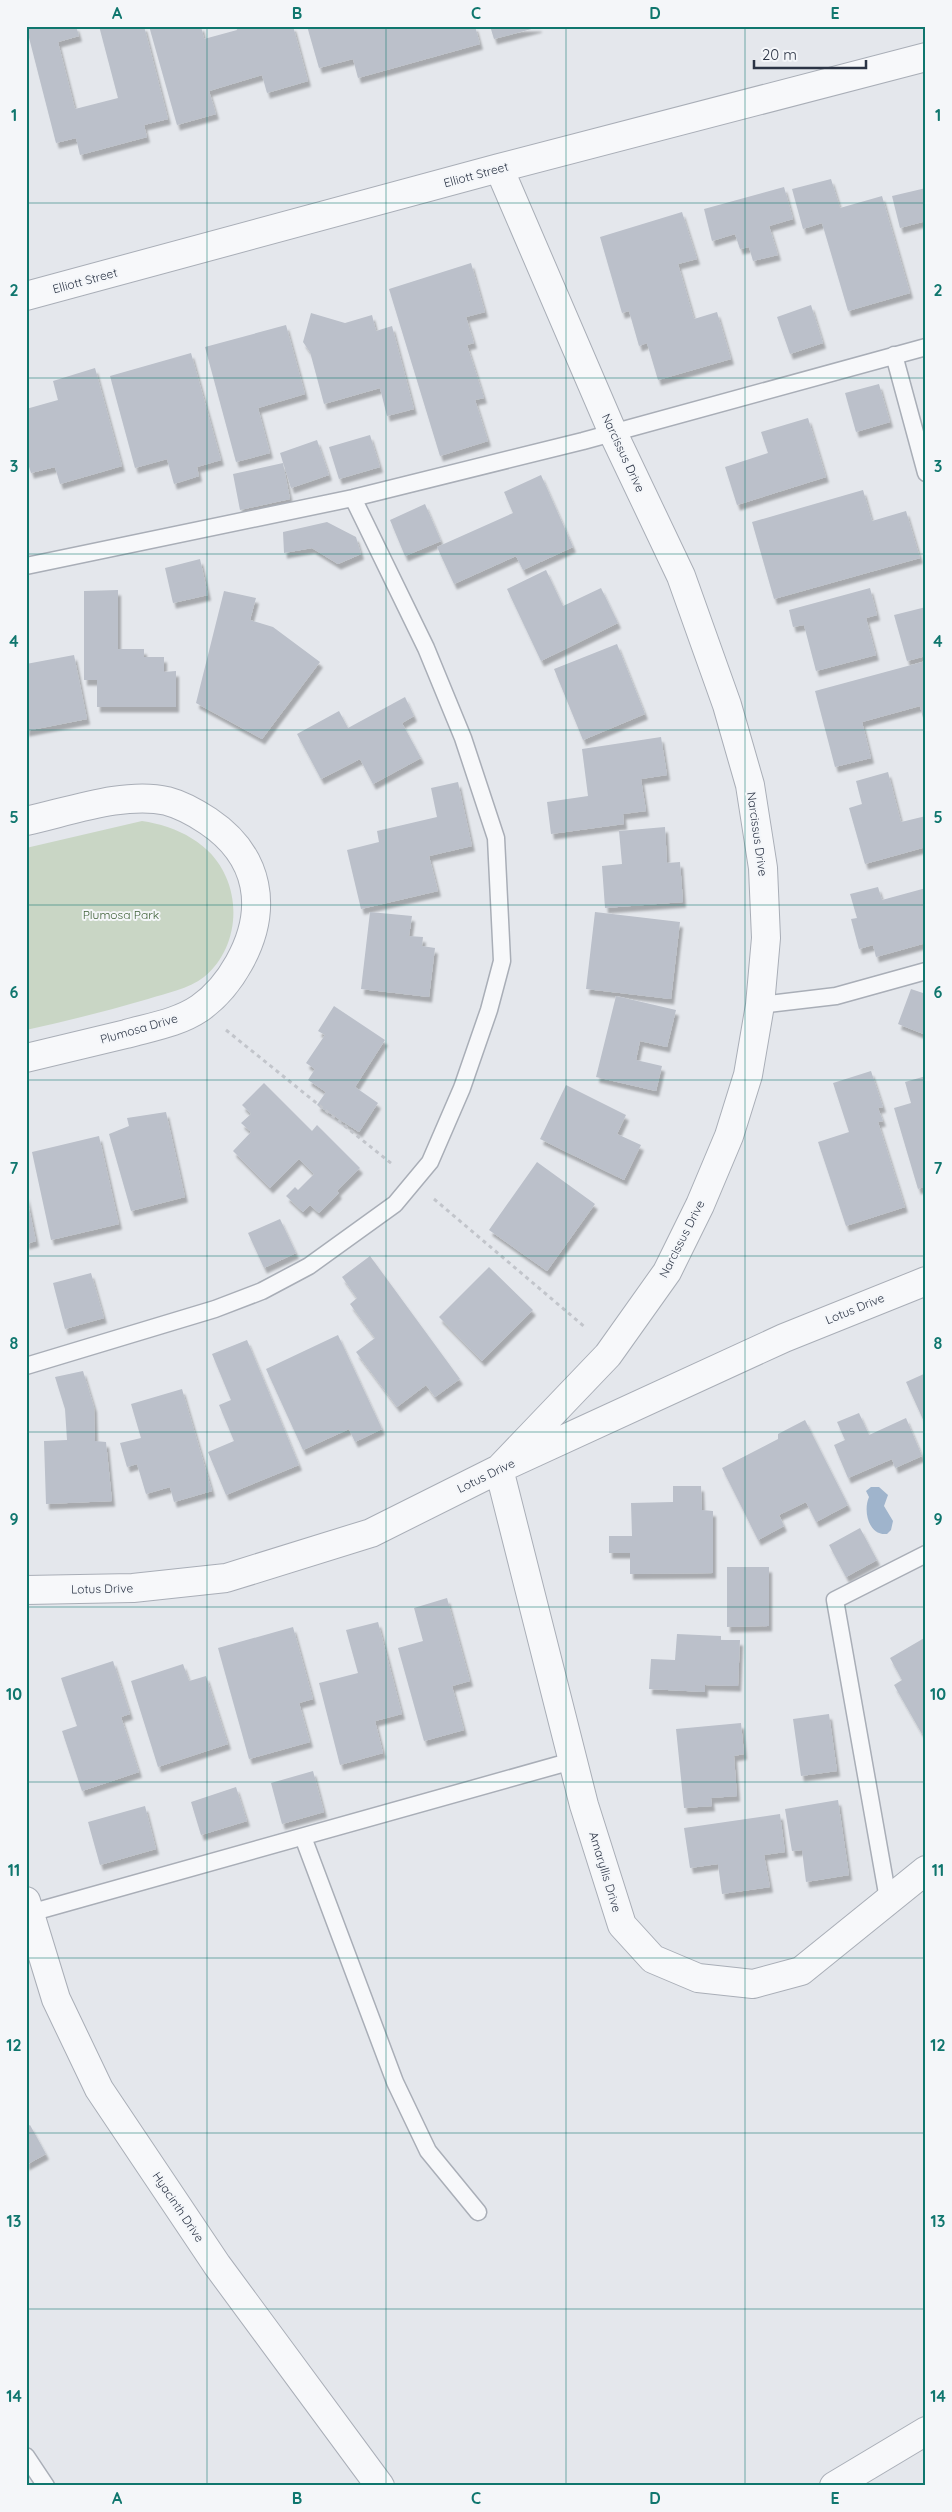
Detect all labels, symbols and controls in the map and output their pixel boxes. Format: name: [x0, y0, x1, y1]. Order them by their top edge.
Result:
text: A: [112, 3, 123, 23]
text: B: [292, 3, 302, 23]
text: C: [471, 3, 481, 23]
text: D: [649, 3, 661, 23]
text: E: [830, 3, 840, 23]
scale bar: [754, 38, 867, 70]
text: 20 m: [762, 45, 797, 64]
text: 1: [11, 105, 17, 125]
text: 1: [935, 105, 941, 125]
street label: Elliott Street: [442, 159, 510, 190]
street label: Elliott Street: [51, 265, 119, 296]
text: 2: [9, 280, 19, 300]
text: 2: [933, 280, 943, 300]
street label: Narcissus Drive: [599, 411, 648, 495]
text: 3: [10, 456, 18, 476]
text: 3: [934, 456, 942, 476]
text: 4: [9, 631, 19, 651]
text: 4: [933, 631, 943, 651]
street label: Narcissus Drive: [744, 791, 771, 877]
text: 5: [9, 807, 19, 827]
text: 5: [933, 807, 943, 827]
park label: Plumosa Park: [83, 907, 159, 922]
text: 6: [10, 982, 19, 1002]
text: 6: [934, 982, 943, 1002]
street label: Plumosa Drive: [98, 1010, 180, 1047]
text: 7: [10, 1158, 19, 1178]
text: 7: [934, 1158, 943, 1178]
street label: Narcissus Drive: [656, 1197, 708, 1280]
street label: Lotus Drive: [823, 1290, 887, 1327]
text: 8: [10, 1333, 19, 1353]
text: 8: [934, 1333, 943, 1353]
street label: Lotus Drive: [454, 1455, 517, 1496]
text: 9: [9, 1509, 19, 1529]
text: 9: [933, 1509, 943, 1529]
street label: Lotus Drive: [71, 1580, 133, 1597]
text: 10: [6, 1684, 22, 1704]
text: 10: [930, 1684, 946, 1704]
street label: Amaryllis Drive: [586, 1830, 625, 1914]
text: 11: [8, 1860, 20, 1880]
text: 11: [932, 1860, 944, 1880]
text: 12: [6, 2035, 22, 2055]
text: 12: [930, 2035, 946, 2055]
street label: Hyacinth Drive: [149, 2169, 208, 2245]
text: 13: [7, 2211, 21, 2231]
text: 13: [931, 2211, 945, 2231]
text: 14: [6, 2386, 22, 2406]
text: 14: [930, 2386, 946, 2406]
text: A: [112, 2488, 123, 2508]
text: B: [292, 2488, 302, 2508]
text: C: [471, 2488, 481, 2508]
text: D: [649, 2488, 661, 2508]
text: E: [830, 2488, 840, 2508]

